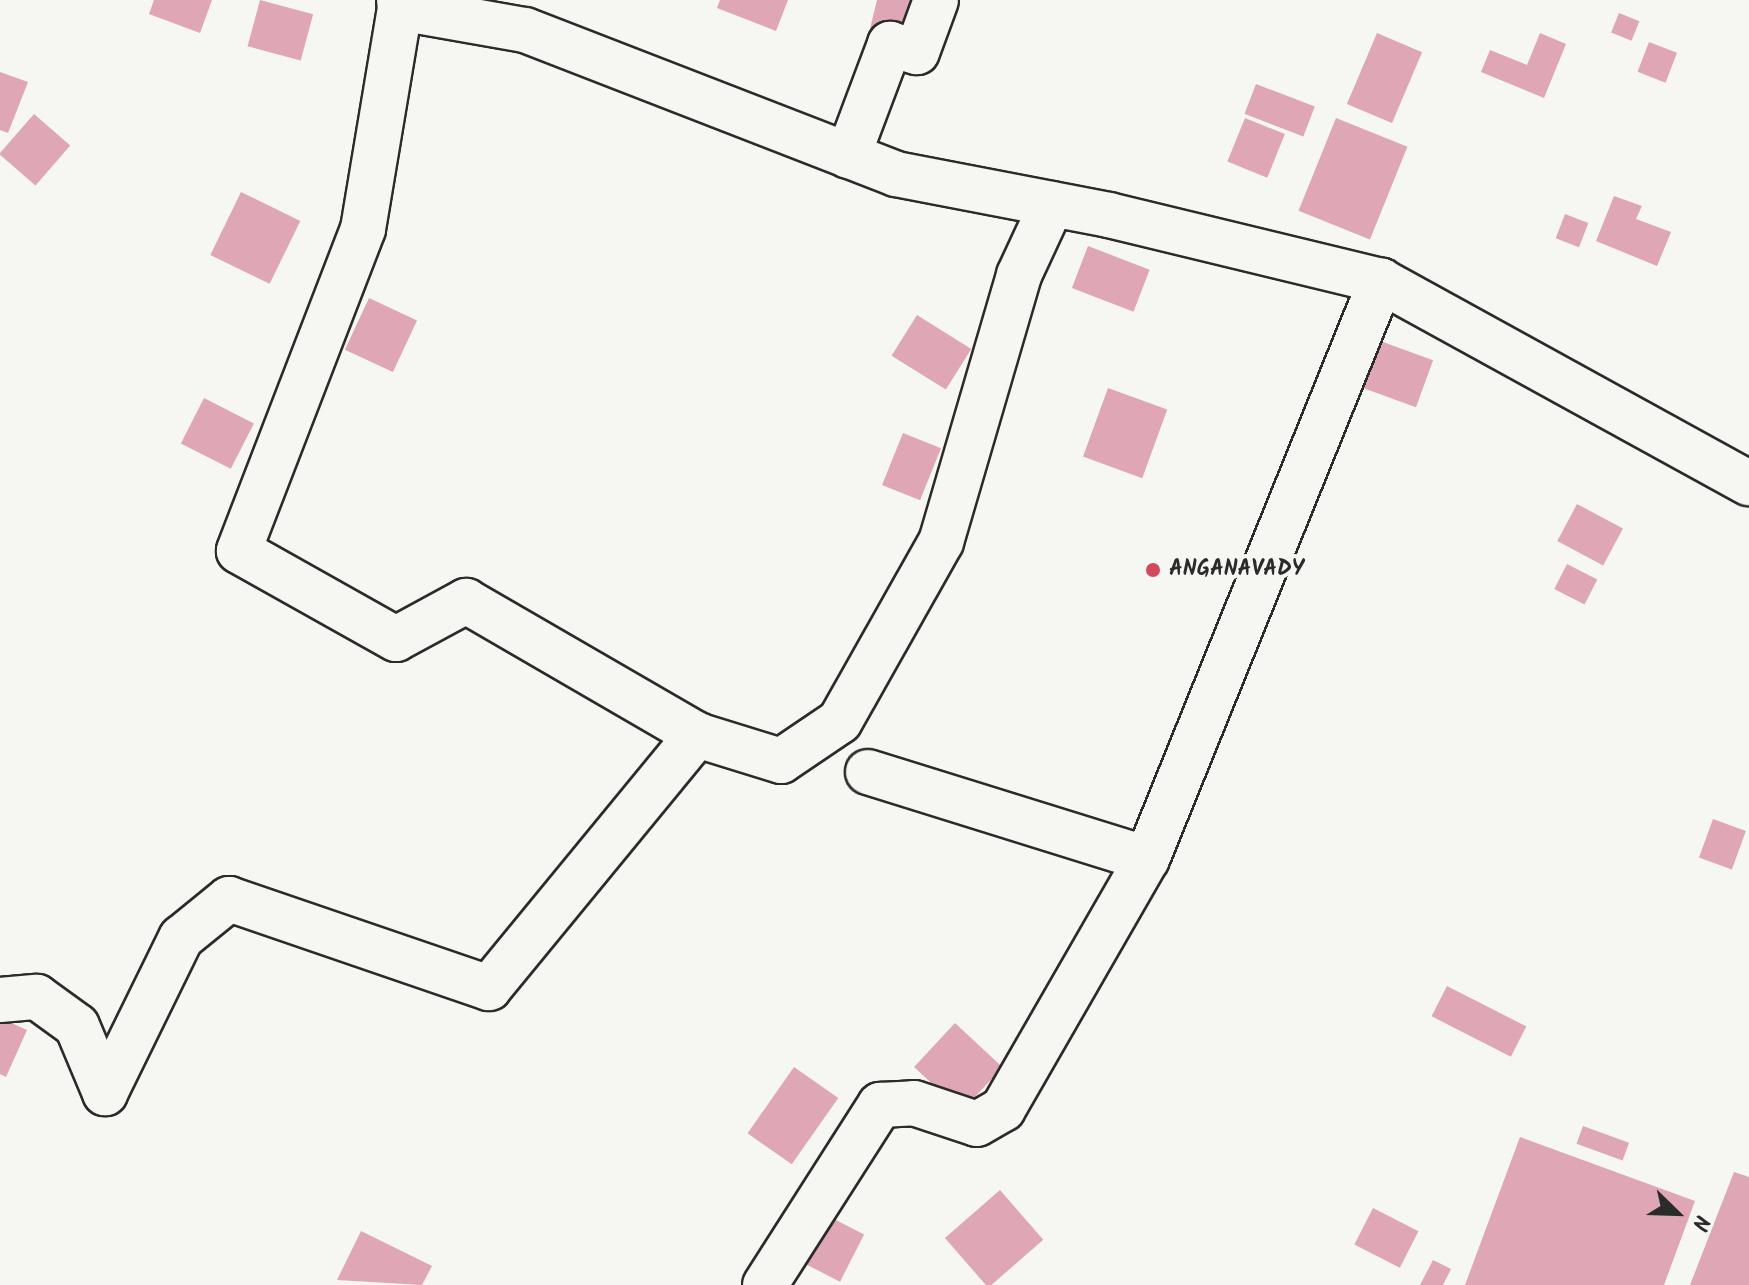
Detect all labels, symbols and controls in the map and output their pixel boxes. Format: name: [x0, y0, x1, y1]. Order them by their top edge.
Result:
place label: ANGANAVADY: [1169, 557, 1304, 583]
marker: ANGANAVADY: [1144, 561, 1162, 579]
north arrow: [1637, 1173, 1717, 1253]
text: N: [1681, 1209, 1718, 1236]

